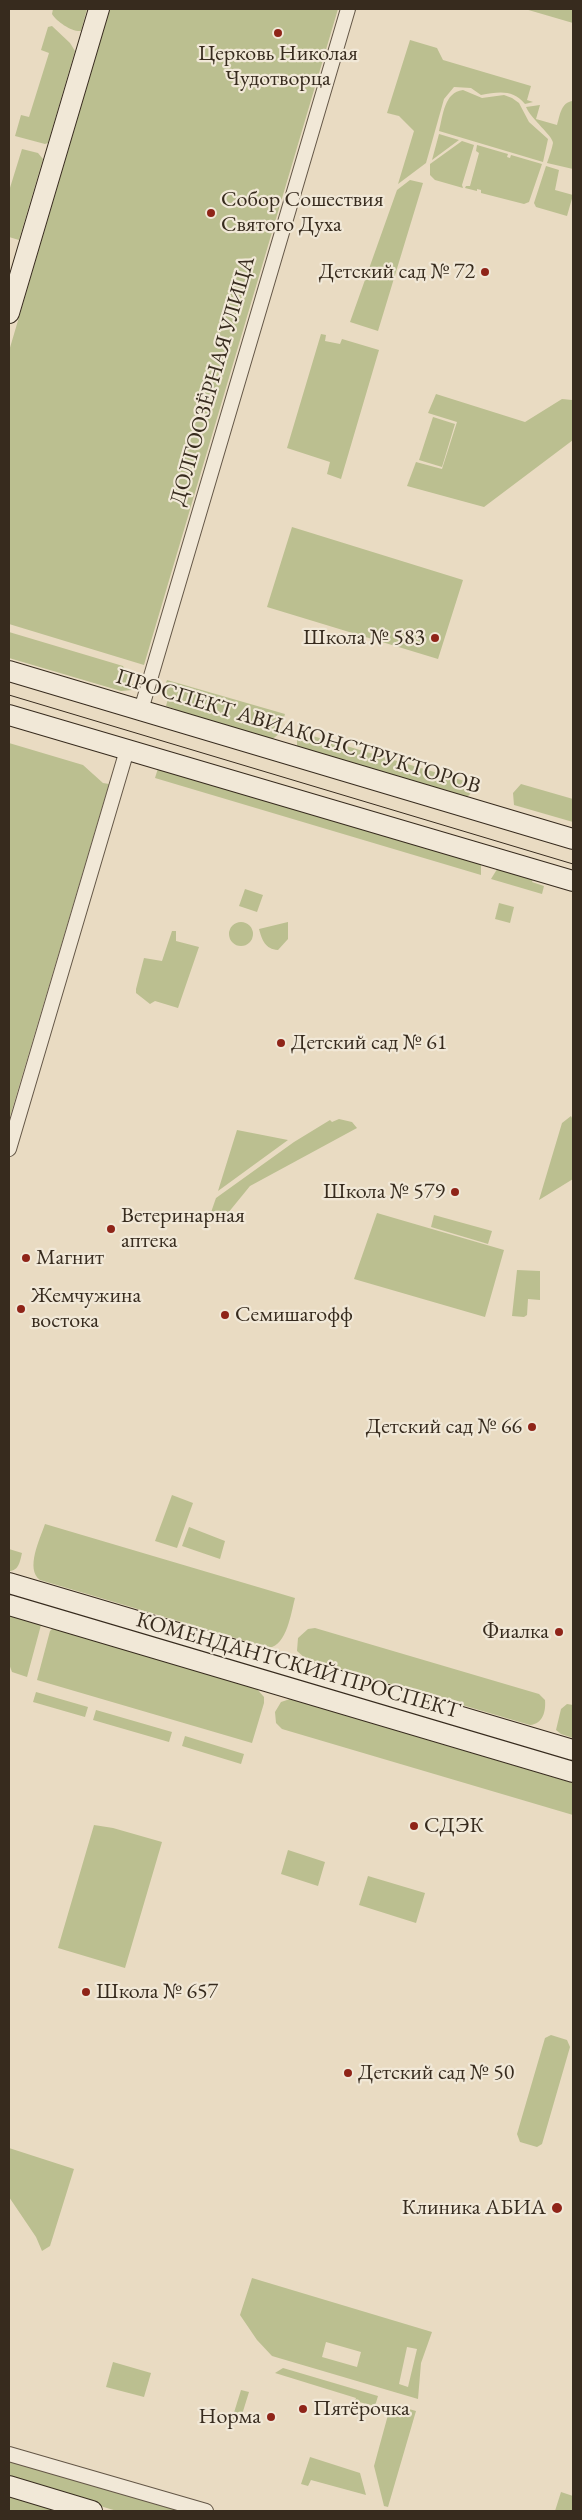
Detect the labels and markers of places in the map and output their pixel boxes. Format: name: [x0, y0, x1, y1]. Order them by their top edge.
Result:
marker: Церковь Николая Чудотворца: [272, 27, 284, 39]
place label: Церковь Николая Чудотворца: [198, 41, 358, 92]
place label: Собор Сошествия Святого Духа: [221, 187, 383, 238]
marker: Собор Сошествия Святого Духа: [205, 207, 217, 219]
place label: Детский сад № 72: [319, 259, 475, 285]
marker: Детский сад № 72: [479, 266, 491, 278]
place label: Школа № 583: [303, 625, 425, 651]
marker: Школа № 583: [429, 632, 441, 644]
place label: Детский сад № 61: [291, 1030, 447, 1056]
marker: Детский сад № 61: [275, 1037, 287, 1049]
place label: Школа № 579: [323, 1179, 445, 1205]
marker: Школа № 579: [449, 1186, 461, 1198]
place label: Ветеринарная аптека: [121, 1203, 245, 1254]
marker: Ветеринарная аптека: [105, 1223, 117, 1235]
place label: Магнит: [36, 1245, 104, 1271]
marker: Магнит: [20, 1252, 32, 1264]
place label: Жемчужина востока: [31, 1283, 141, 1334]
place label: Семишагофф: [235, 1302, 353, 1328]
marker: Жемчужина востока: [15, 1303, 27, 1315]
marker: Семишагофф: [219, 1309, 231, 1321]
place label: Детский сад № 66: [366, 1414, 522, 1440]
marker: Детский сад № 66: [526, 1421, 538, 1433]
place label: Фиалка: [482, 1619, 549, 1645]
marker: Фиалка: [553, 1626, 565, 1638]
place label: СДЭК: [424, 1813, 484, 1839]
marker: СДЭК: [408, 1820, 420, 1832]
place label: Школа № 657: [96, 1979, 218, 2005]
marker: Школа № 657: [80, 1986, 92, 1998]
place label: Детский сад № 50: [358, 2060, 514, 2086]
marker: Детский сад № 50: [342, 2067, 354, 2079]
place label: Клиника АБИА: [402, 2195, 546, 2221]
marker: Клиника АБИА: [550, 2201, 564, 2215]
place label: Пятёрочка: [313, 2396, 410, 2422]
marker: Пятёрочка: [297, 2403, 309, 2415]
place label: Норма: [199, 2404, 261, 2430]
marker: Норма: [265, 2411, 277, 2423]

